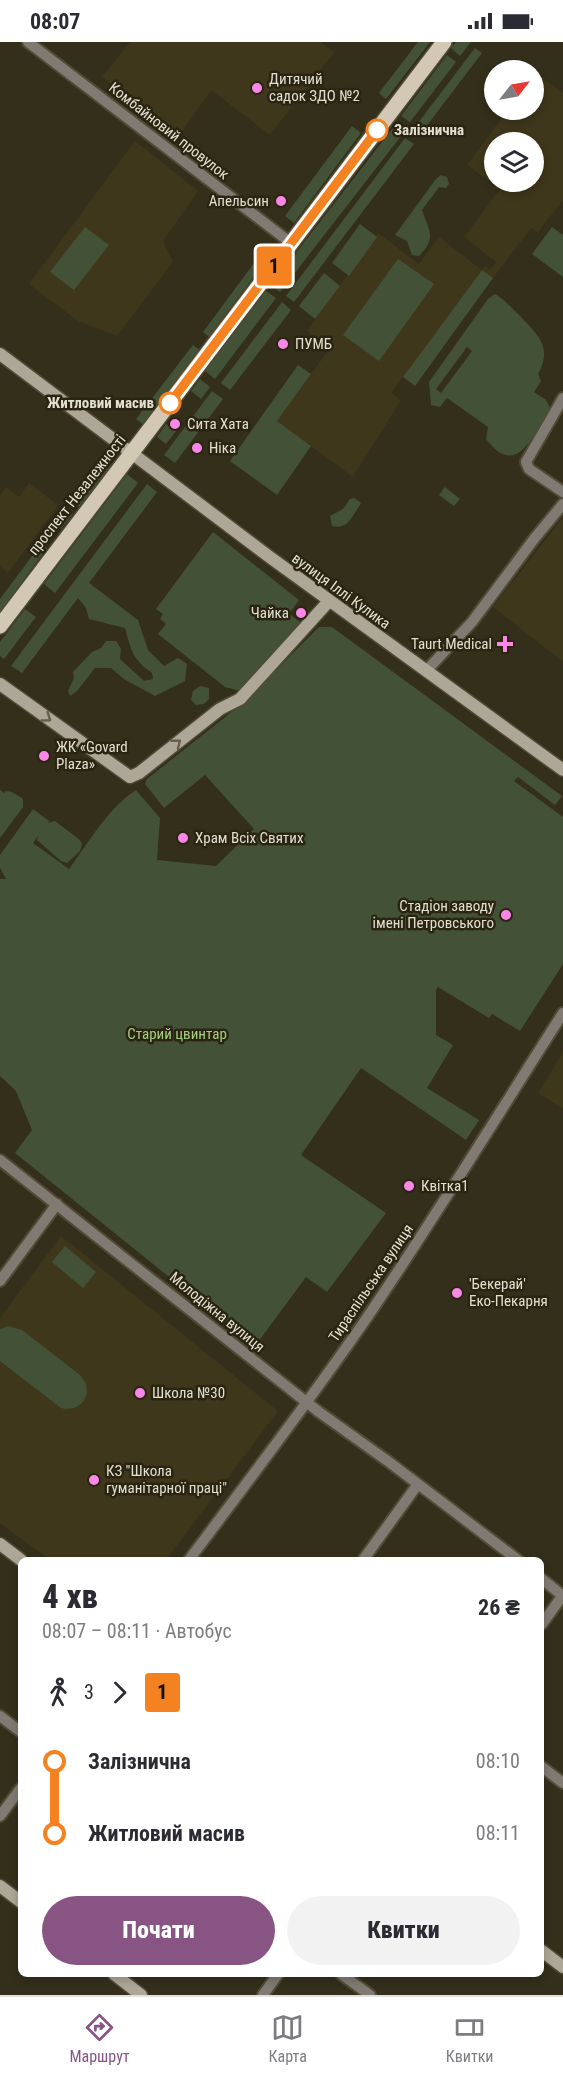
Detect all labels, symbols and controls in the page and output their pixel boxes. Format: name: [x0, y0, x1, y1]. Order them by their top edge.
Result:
text: 08:07: [30, 9, 81, 34]
north arrow: [484, 60, 544, 120]
map controls: [484, 60, 544, 192]
place label: Дитячий садок ЗДО №2: [269, 70, 360, 105]
street label: Комбайновий провулок: [105, 79, 233, 183]
marker: Дитячий садок ЗДО №2: [250, 81, 264, 95]
marker: Залізнична: [366, 119, 388, 141]
place label: Залізнична: [394, 121, 464, 139]
button: layers: [484, 132, 544, 192]
place label: Апельсин: [209, 192, 269, 210]
marker: Апельсин: [274, 194, 288, 208]
line badge: 1: [254, 246, 294, 286]
text: 1: [269, 254, 279, 278]
place label: ПУМБ: [295, 335, 332, 353]
marker: ПУМБ: [276, 337, 290, 351]
marker: Житловий масив: [159, 392, 181, 414]
place label: Житловий масив: [47, 394, 154, 412]
place label: Сита Хата: [187, 415, 249, 433]
marker: Сита Хата: [168, 417, 182, 431]
street label: проспект Незалежності: [24, 431, 130, 559]
place label: Ніка: [209, 439, 236, 457]
marker: Ніка: [190, 441, 204, 455]
street label: вулиця Іллі Кулика: [288, 549, 394, 633]
place label: Чайка: [251, 604, 289, 622]
marker: Чайка: [294, 606, 308, 620]
place label: Taurt Medical: [411, 635, 492, 653]
marker: Taurt Medical: [496, 635, 514, 653]
one-way arrow: [41, 711, 52, 722]
place label: ЖК «Govard Plaza»: [56, 738, 128, 773]
one-way arrow: [170, 739, 181, 750]
marker: ЖК «Govard Plaza»: [37, 749, 51, 763]
place label: Храм Всіх Святих: [195, 829, 304, 847]
marker: Храм Всіх Святих: [176, 831, 190, 845]
place label: Стадіон заводу імені Петровського: [373, 897, 494, 932]
marker: Стадіон заводу імені Петровського: [499, 908, 513, 922]
park label: Старий цвинтар: [127, 1025, 227, 1043]
place label: Квітка1: [421, 1177, 469, 1195]
marker: Квітка1: [402, 1179, 416, 1193]
street label: Тираспільська вулиця: [325, 1221, 417, 1345]
street label: Молодіжна вулиця: [166, 1268, 268, 1356]
place label: 'Бекерай' Еко-Пекарня: [469, 1275, 548, 1310]
marker: 'Бекерай' Еко-Пекарня: [450, 1286, 464, 1300]
place label: Школа №30: [152, 1384, 225, 1402]
marker: Школа №30: [133, 1386, 147, 1400]
place label: КЗ "Школа гуманітарної праці": [106, 1462, 227, 1497]
marker: КЗ "Школа гуманітарної праці": [87, 1473, 101, 1487]
text: 4 хв: [42, 1577, 98, 1616]
text: 26 ₴: [478, 1595, 520, 1620]
text: 08:07 – 08:11 · Автобус: [42, 1619, 232, 1643]
icon: walk: [42, 1676, 75, 1709]
icon: forward: [103, 1676, 136, 1709]
text: 3: [84, 1680, 94, 1704]
text: 1: [157, 1680, 168, 1704]
text: Залізнична: [88, 1749, 191, 1774]
text: 08:10: [476, 1749, 520, 1773]
text: Житловий масив: [88, 1821, 245, 1846]
text: 08:11: [476, 1821, 520, 1845]
button: Почати: [42, 1896, 275, 1965]
button: Квитки: [287, 1896, 520, 1965]
tab: Маршрут: [69, 2011, 130, 2066]
tab: Карта: [269, 2011, 307, 2066]
tab: Квитки: [446, 2011, 494, 2066]

